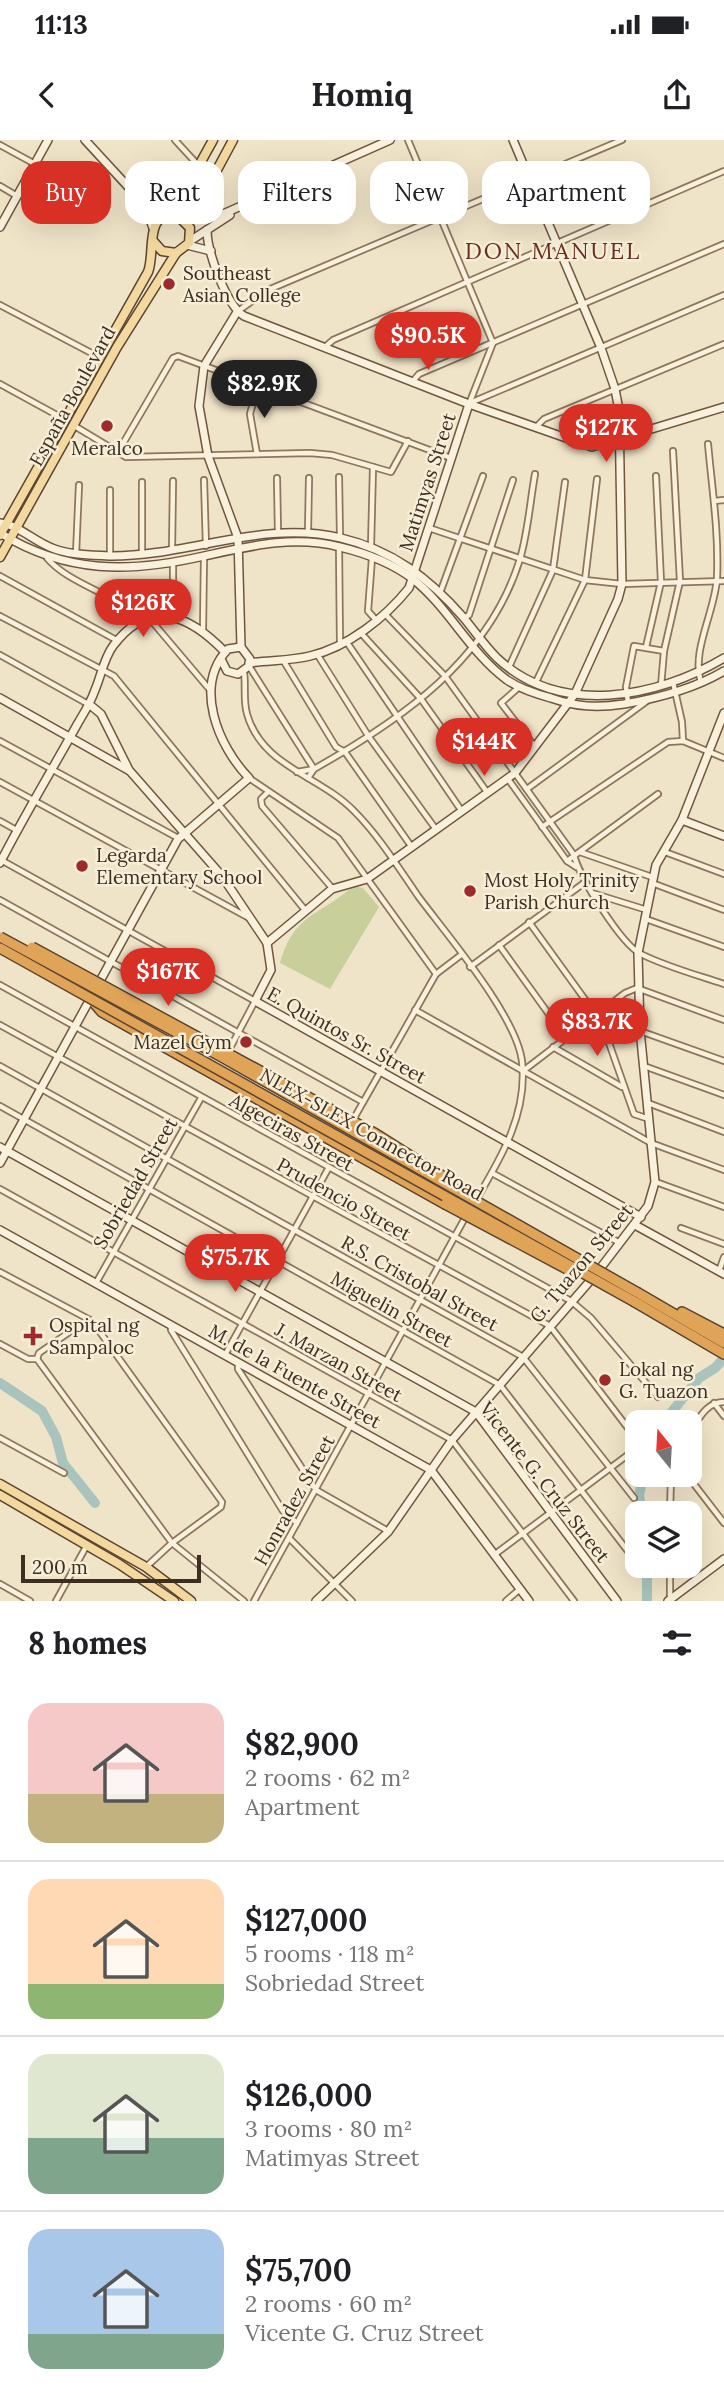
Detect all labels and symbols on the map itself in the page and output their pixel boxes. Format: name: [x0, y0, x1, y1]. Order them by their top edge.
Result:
district label: DON MANUEL: [465, 236, 641, 265]
place label: Southeast Asian College: [182, 261, 301, 307]
marker: Southeast Asian College: [161, 276, 177, 292]
pin: $90.5K: [371, 313, 485, 372]
street label: España Boulevard: [24, 322, 120, 470]
pin: $82.9K: [207, 360, 321, 420]
pin: $127K: [557, 404, 655, 464]
street label: Matimyas Street: [393, 409, 461, 554]
marker: Meralco: [99, 418, 115, 434]
place label: Meralco: [71, 436, 143, 460]
pin: $126K: [94, 580, 192, 639]
pin: $144K: [435, 718, 533, 778]
place label: Legarda Elementary School: [96, 843, 262, 889]
marker: Legarda Elementary School: [74, 858, 90, 874]
place label: Most Holy Trinity Parish Church: [484, 868, 639, 914]
marker: Most Holy Trinity Parish Church: [462, 883, 478, 899]
pin: $167K: [119, 948, 217, 1008]
street label: E. Quintos Sr. Street: [263, 981, 431, 1089]
pin: $83.7K: [540, 998, 654, 1058]
place label: Mazel Gym: [133, 1030, 232, 1054]
marker: Mazel Gym: [238, 1034, 254, 1050]
street label: NLEX-SLEX Connector Road: [256, 1062, 488, 1206]
street label: Algeciras Street: [225, 1087, 359, 1176]
street label: Sobriedad Street: [88, 1112, 183, 1253]
street label: Prudencio Street: [273, 1152, 416, 1246]
street label: G. Tuazon Street: [524, 1198, 638, 1327]
street label: R.S. Cristobal Street: [337, 1230, 503, 1336]
pin: $75.7K: [178, 1234, 292, 1294]
street label: Miguelin Street: [327, 1266, 458, 1353]
place label: Ospital ng Sampaloc: [49, 1313, 140, 1359]
street label: J. Marzan Street: [270, 1317, 407, 1407]
street label: M. de la Fuente Street: [205, 1319, 386, 1434]
marker: Ospital ng Sampaloc: [23, 1326, 43, 1346]
place label: Lokal ng G. Tuazon: [619, 1357, 708, 1403]
marker: Lokal ng G. Tuazon: [597, 1372, 613, 1388]
street label: Vicente G. Cruz Street: [474, 1396, 616, 1568]
north arrow: [625, 1410, 702, 1488]
street label: Honradez Street: [248, 1430, 340, 1569]
scale bar: [21, 1552, 201, 1584]

